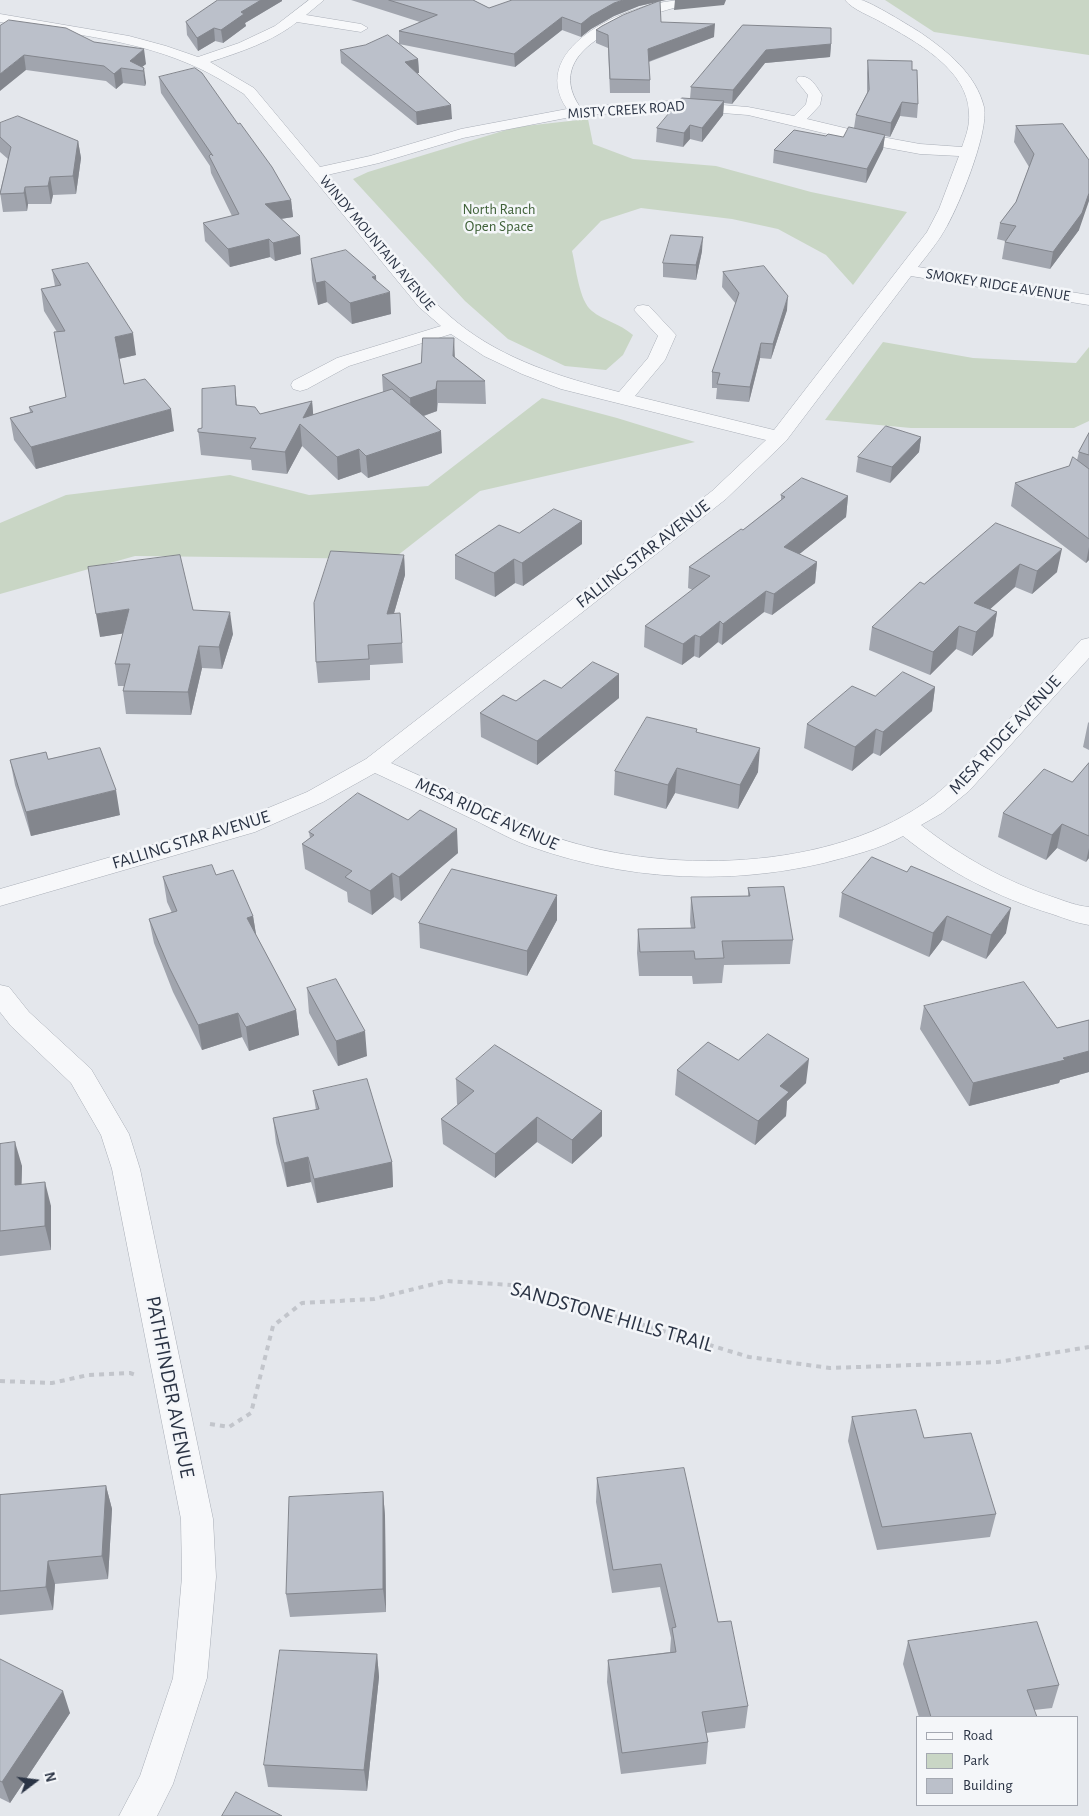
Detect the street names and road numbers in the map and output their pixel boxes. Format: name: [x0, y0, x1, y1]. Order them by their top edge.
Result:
street label: MISTY CREEK ROAD: [567, 97, 685, 123]
street label: WINDY MOUNTAIN AVENUE: [315, 172, 439, 314]
street label: SMOKEY RIDGE AVENUE: [925, 265, 1071, 305]
street label: FALLING STAR AVENUE: [572, 495, 714, 613]
street label: MESA RIDGE AVENUE: [944, 671, 1066, 799]
street label: MESA RIDGE AVENUE: [412, 773, 562, 855]
street label: FALLING STAR AVENUE: [110, 806, 272, 874]
street label: SANDSTONE HILLS TRAIL: [508, 1276, 716, 1358]
street label: PATHFINDER AVENUE: [140, 1294, 200, 1480]

